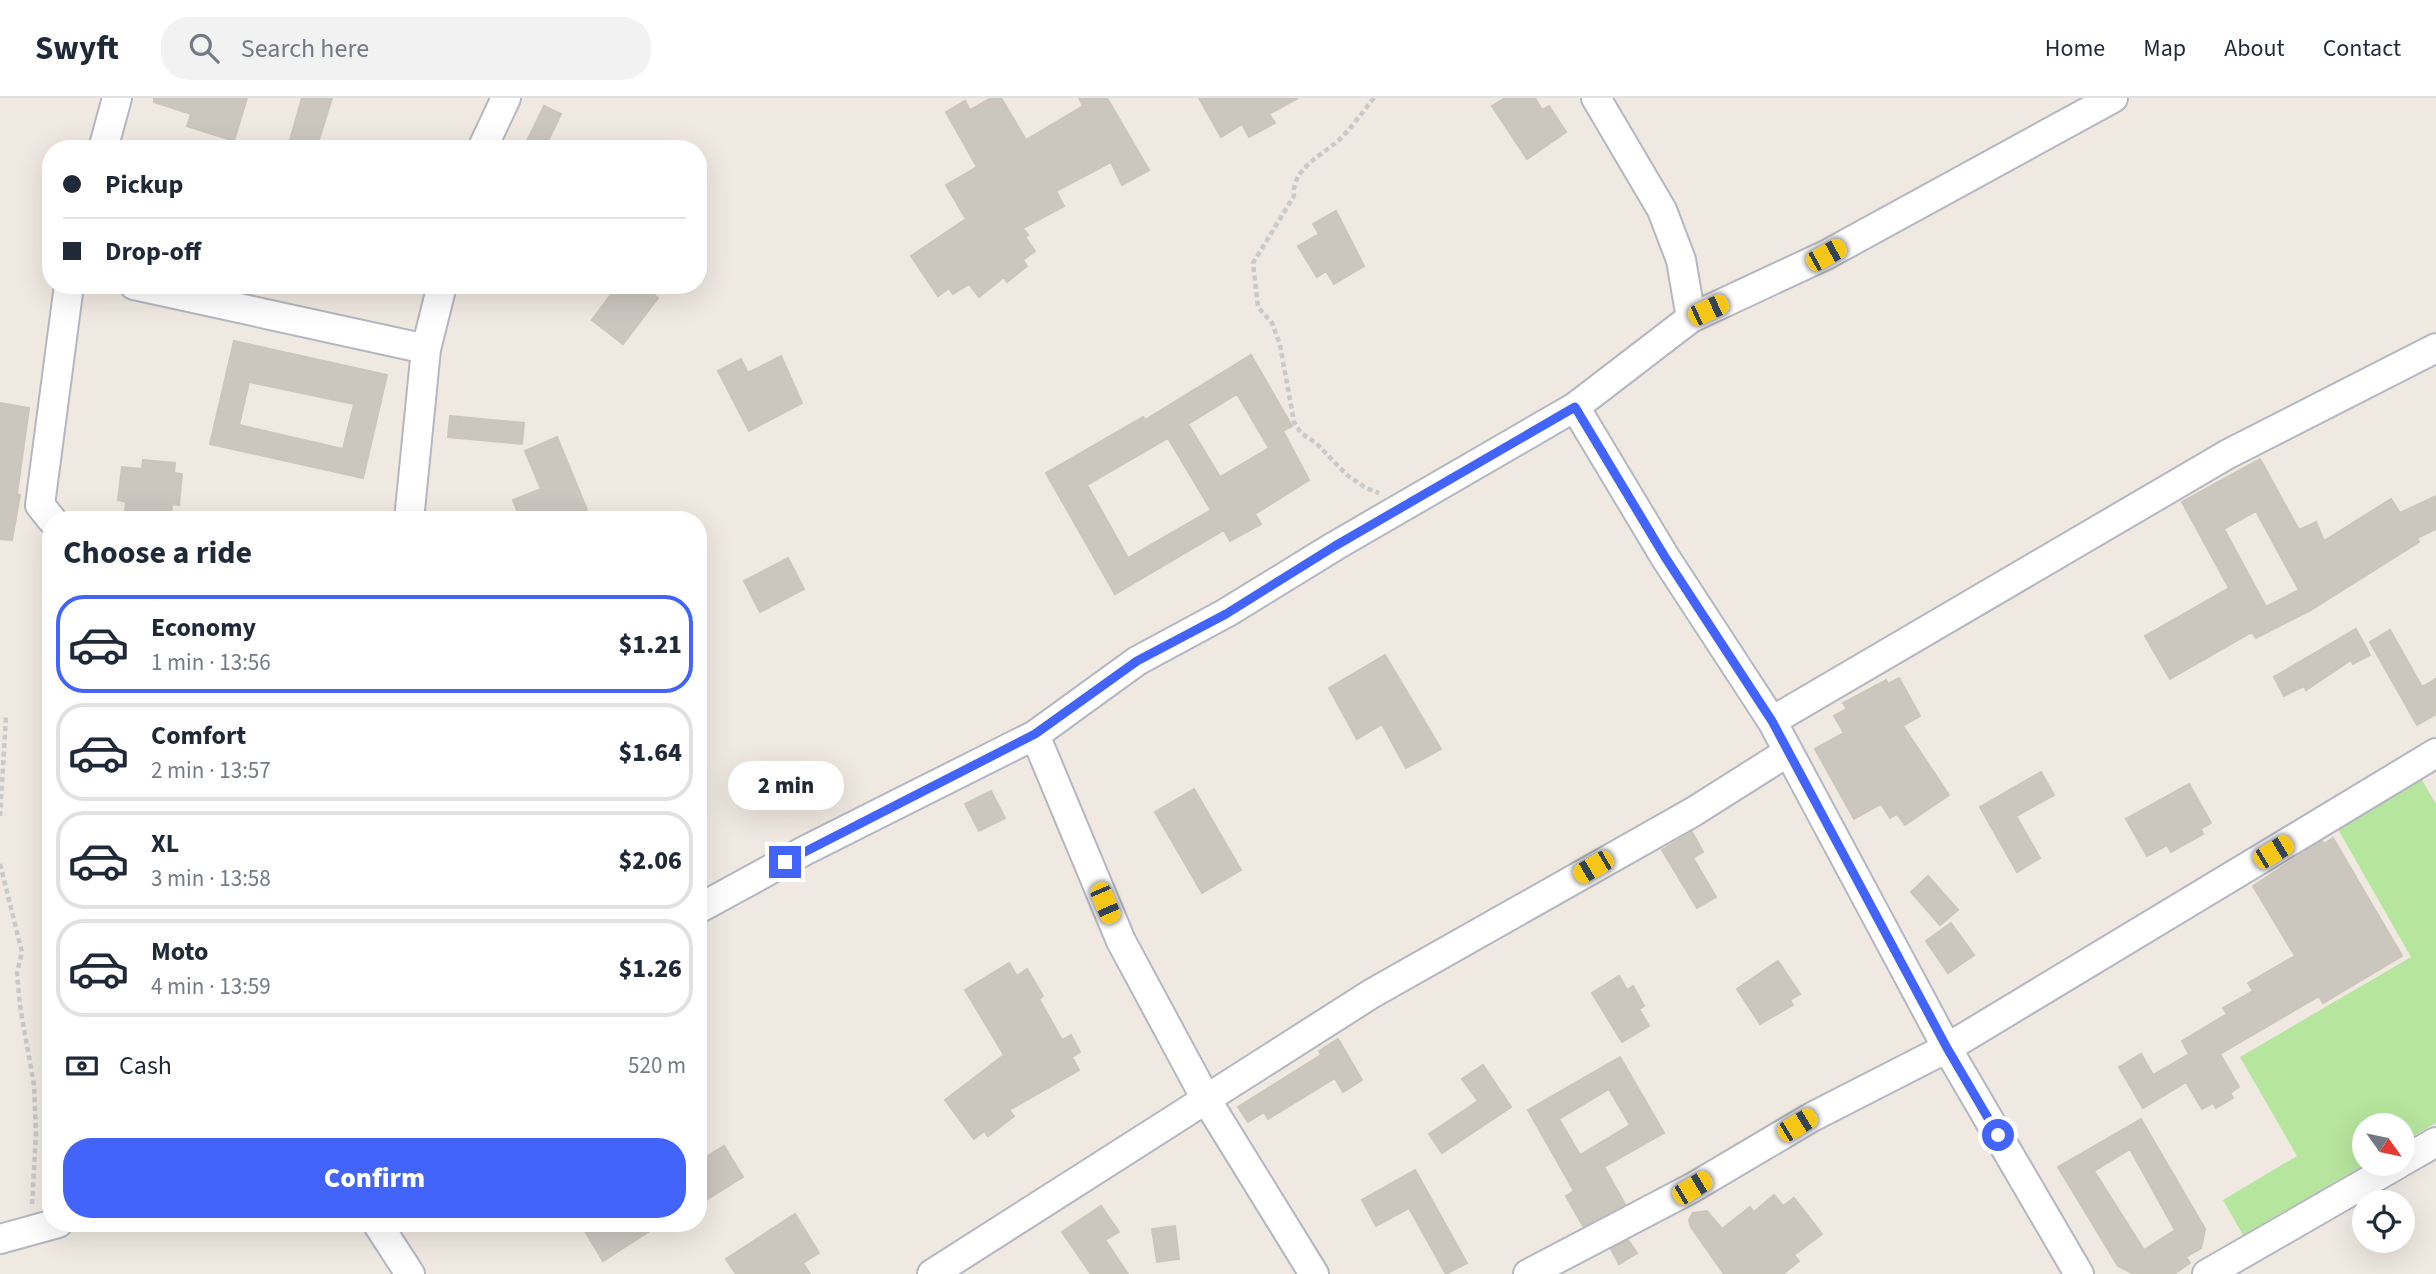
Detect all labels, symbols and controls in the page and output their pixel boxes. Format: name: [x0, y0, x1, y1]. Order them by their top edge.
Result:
search box: [161, 17, 651, 80]
text: Swyft: [35, 25, 119, 72]
icon: search: [185, 29, 223, 67]
text: Search here: [241, 30, 369, 67]
text: Home: [2045, 31, 2105, 66]
text: Map: [2143, 31, 2186, 66]
text: About: [2224, 31, 2285, 66]
text: Contact: [2323, 31, 2401, 66]
text: Pickup: [105, 166, 183, 203]
text: Drop-off: [105, 233, 201, 270]
car: [1803, 236, 1850, 274]
car: [1685, 292, 1732, 328]
text: Choose a ride: [63, 530, 252, 576]
text: Economy: [151, 609, 256, 646]
icon: car: [67, 613, 130, 676]
text: $1.21: [618, 626, 682, 663]
text: 1 min · 13:56: [151, 646, 271, 679]
text: Comfort: [151, 717, 246, 754]
icon: car: [67, 721, 130, 784]
text: $1.64: [618, 734, 682, 771]
text: 2 min · 13:57: [151, 754, 271, 787]
callout: 2 min: [727, 760, 843, 810]
text: 2 min: [758, 769, 814, 802]
text: XL: [151, 825, 179, 862]
icon: car: [67, 829, 130, 892]
car: [2250, 832, 2297, 872]
text: $2.06: [618, 842, 682, 879]
route end: [769, 846, 801, 878]
car: [1570, 847, 1617, 887]
text: 3 min · 13:58: [151, 862, 271, 895]
car: [1088, 880, 1123, 926]
text: Moto: [151, 933, 208, 970]
icon: car: [67, 937, 130, 1000]
text: $1.26: [618, 950, 682, 987]
text: 4 min · 13:59: [151, 970, 271, 1003]
icon: cash: [63, 1047, 101, 1085]
text: Cash: [119, 1047, 172, 1084]
text: 520 m: [628, 1049, 686, 1082]
car: [1774, 1105, 1821, 1145]
north arrow: [2352, 1113, 2415, 1176]
map controls: [2352, 1113, 2415, 1253]
route start: [1982, 1119, 2014, 1151]
button: Confirm: [63, 1138, 686, 1218]
car: [1669, 1168, 1716, 1208]
button: locate: [2352, 1190, 2415, 1253]

